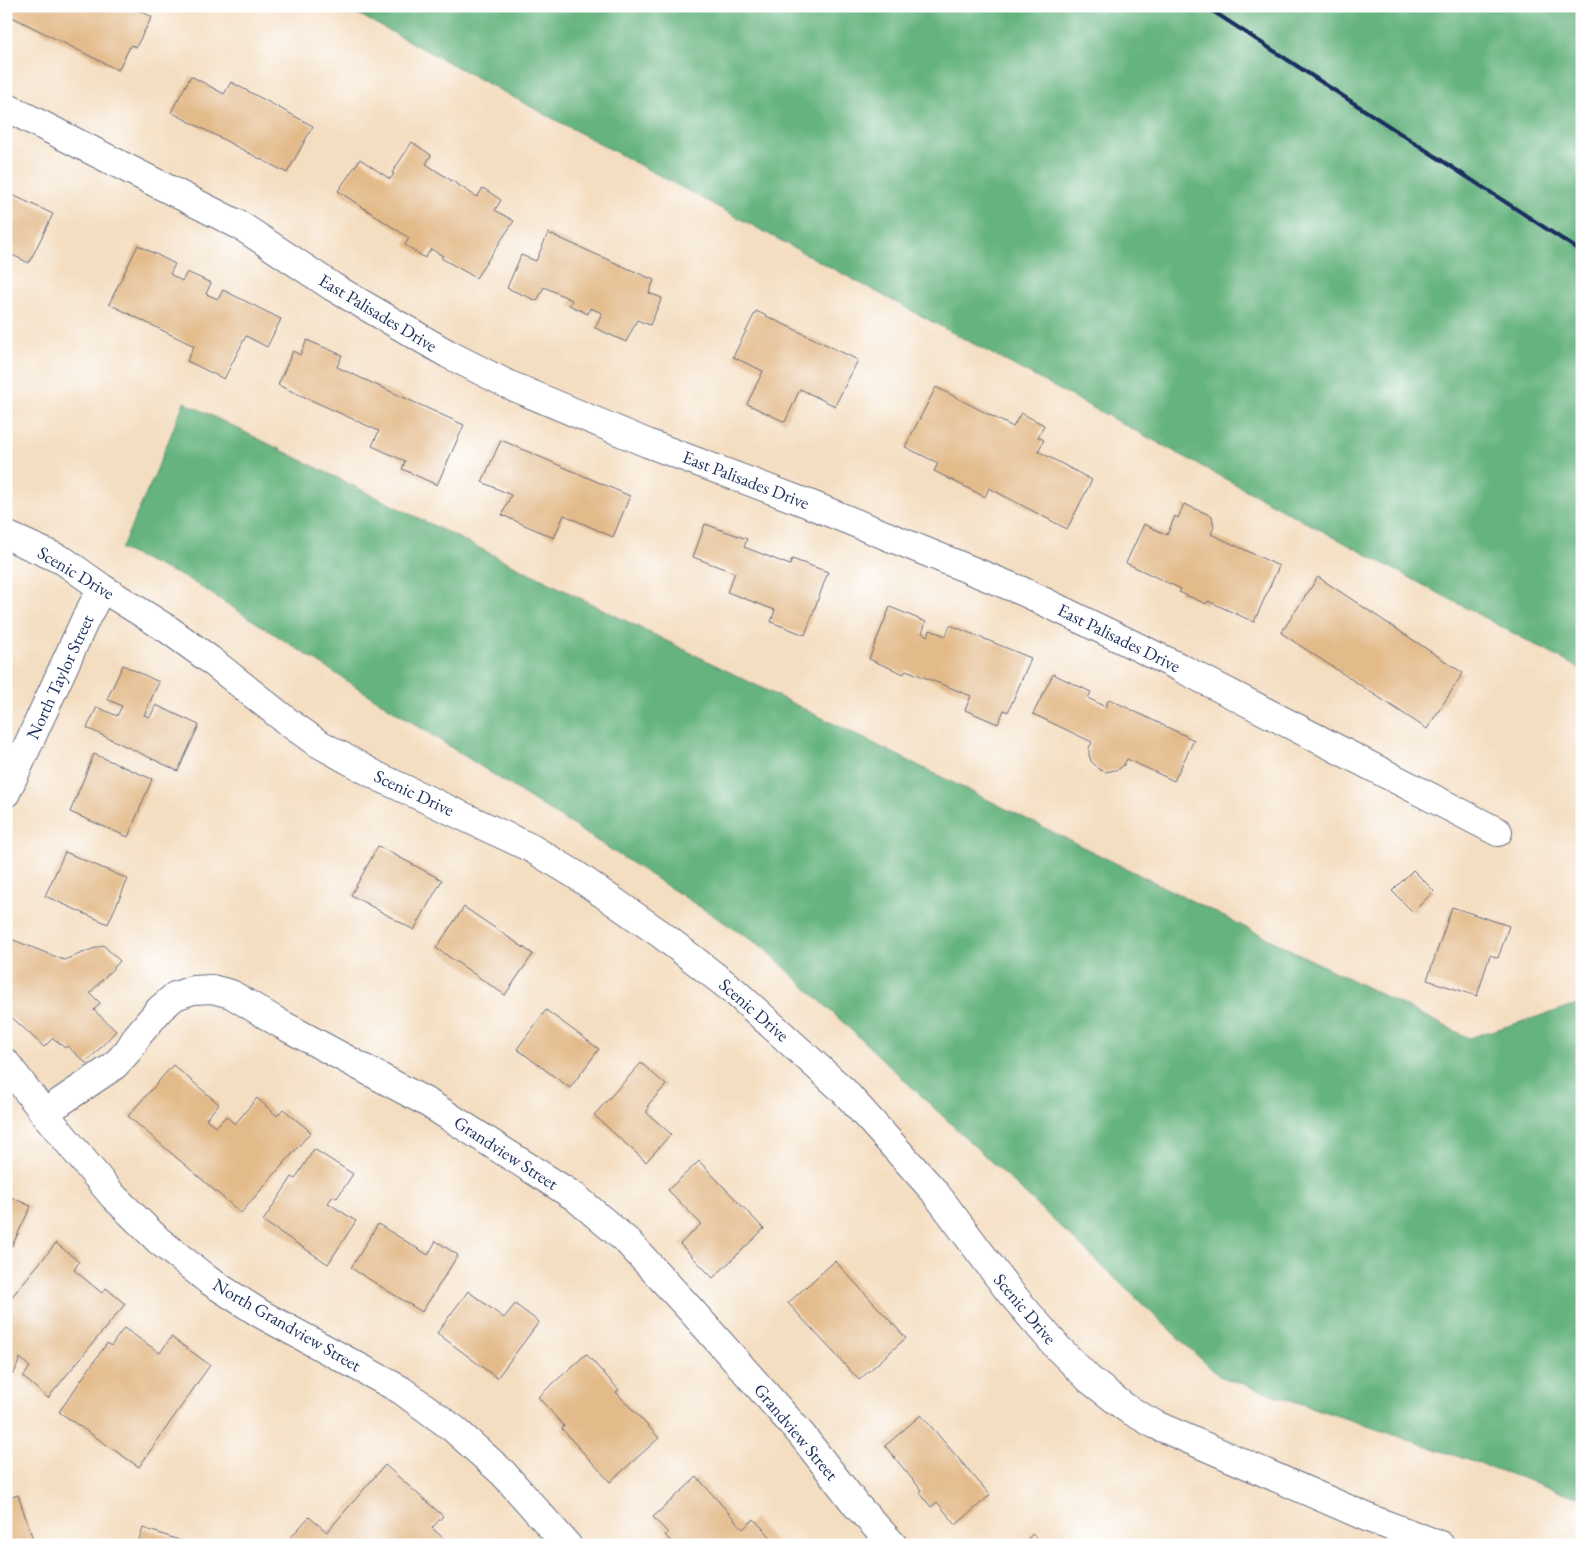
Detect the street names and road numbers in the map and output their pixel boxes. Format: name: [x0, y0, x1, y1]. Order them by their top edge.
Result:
street label: East Palisades Drive: [315, 268, 442, 357]
street label: East Palisades Drive: [680, 445, 813, 514]
street label: Scenic Drive: [34, 541, 119, 604]
street label: East Palisades Drive: [1054, 598, 1184, 677]
street label: North Taylor Street: [21, 610, 99, 743]
street label: Scenic Drive: [371, 764, 458, 821]
street label: Scenic Drive: [714, 973, 794, 1046]
street label: Grandview Street: [450, 1110, 563, 1195]
street label: Scenic Drive: [989, 1268, 1062, 1349]
street label: North Grandview Street: [209, 1273, 366, 1377]
street label: Grandview Street: [749, 1378, 844, 1485]

